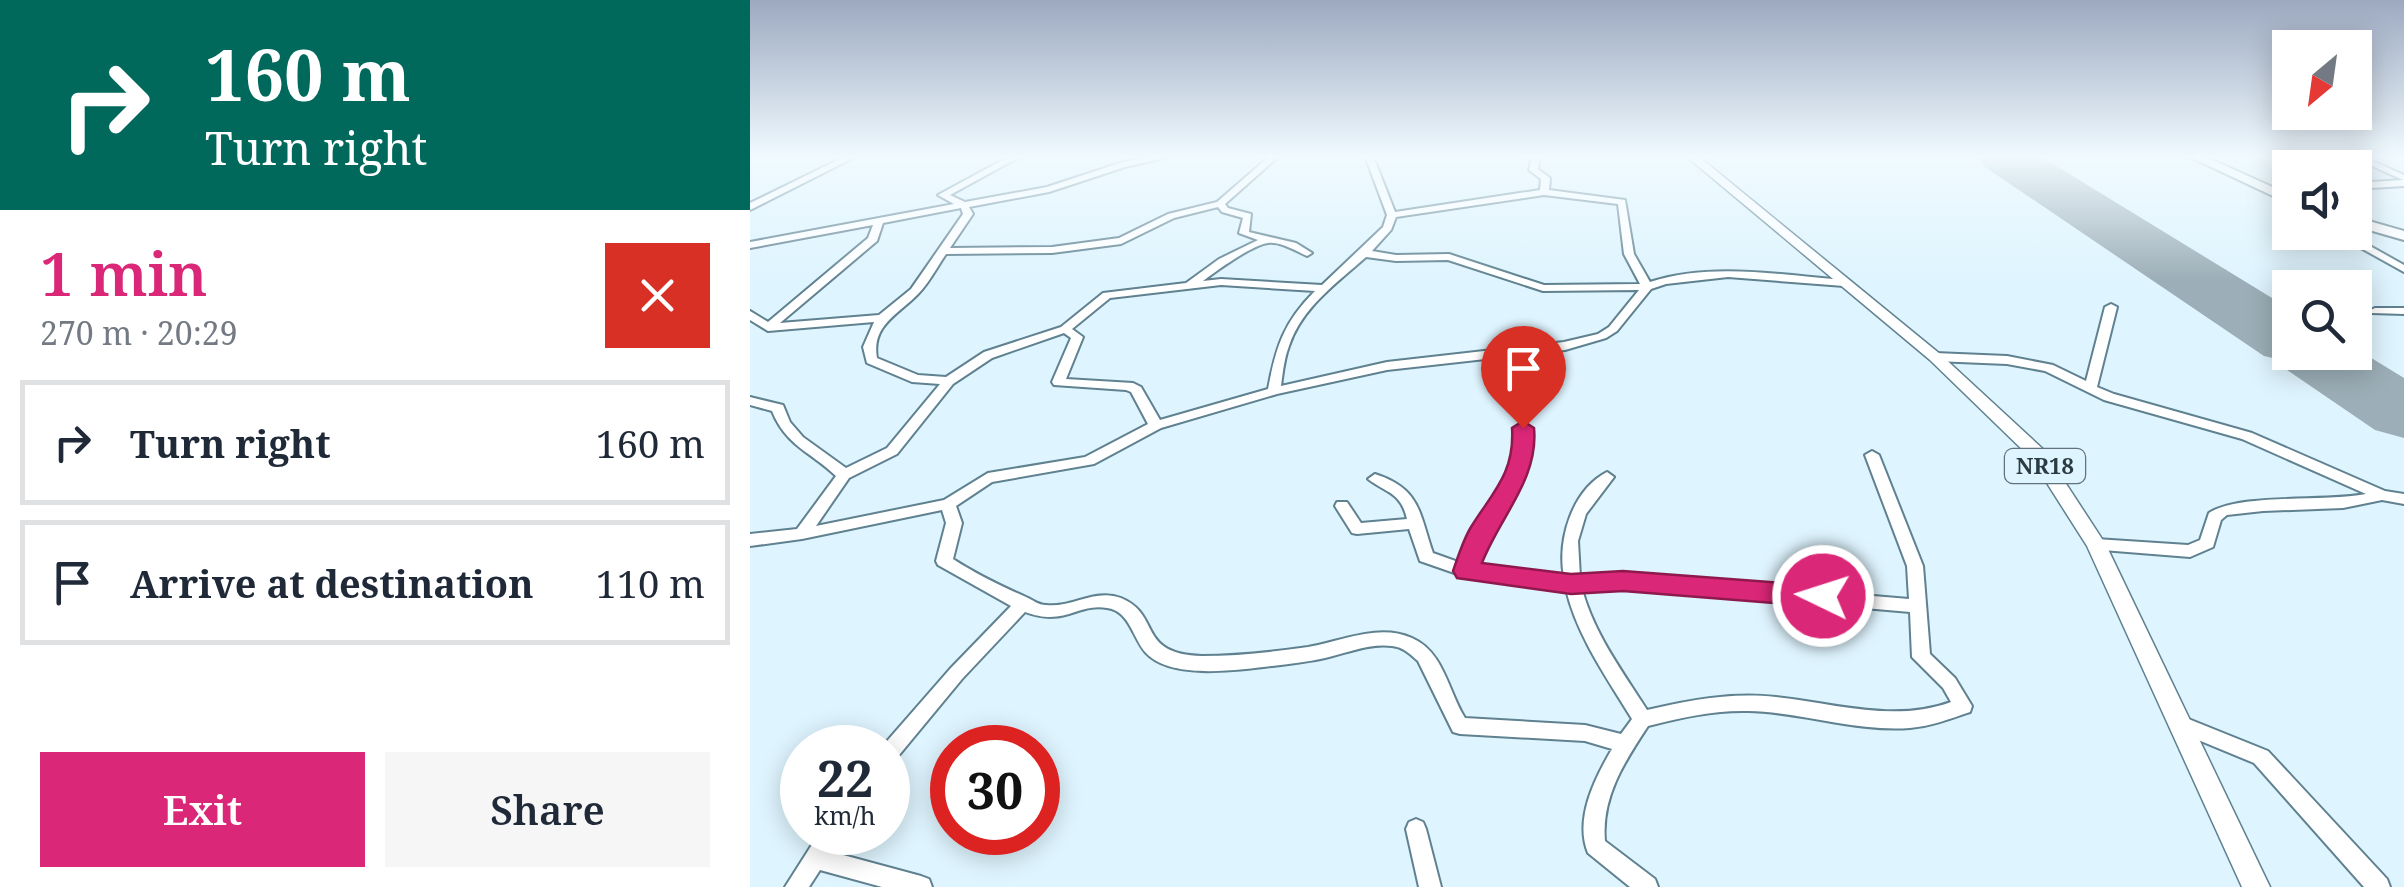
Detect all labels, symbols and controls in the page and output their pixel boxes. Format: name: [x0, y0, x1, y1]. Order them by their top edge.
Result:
text: 160 m: [205, 26, 411, 122]
north arrow: [2272, 30, 2372, 130]
map controls: [2272, 30, 2372, 370]
icon: right: [40, 40, 170, 170]
text: Turn right: [205, 117, 427, 178]
button: sound: [2272, 150, 2372, 250]
text: 1 min: [40, 232, 208, 314]
button: close: [605, 243, 710, 348]
button: search: [2272, 270, 2372, 370]
text: 270 m · 20:29: [40, 311, 238, 354]
pin: [1481, 326, 1566, 429]
icon: arrive: [1496, 341, 1551, 396]
icon: right: [45, 415, 100, 470]
text: Turn right: [130, 417, 331, 469]
text: 160 m: [595, 417, 705, 469]
road number: NR18: [2005, 449, 2085, 483]
position arrow: [1771, 544, 1875, 648]
icon: arrive: [45, 555, 100, 610]
text: Arrive at destination: [130, 557, 534, 609]
text: 110 m: [595, 557, 705, 609]
speed limit sign: 30: [930, 725, 1060, 855]
text: 22: [817, 744, 873, 812]
button: Exit: [40, 752, 365, 867]
button: Share: [385, 752, 710, 867]
text: km/h: [814, 798, 876, 832]

